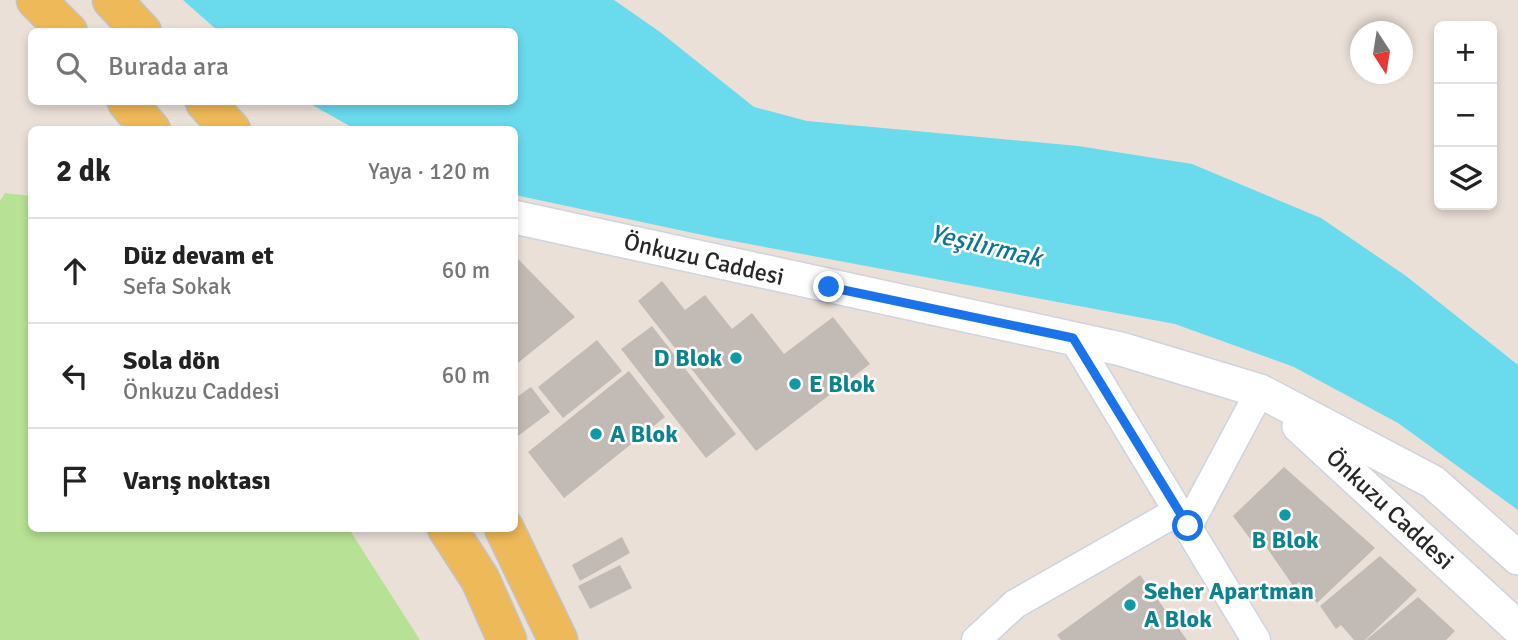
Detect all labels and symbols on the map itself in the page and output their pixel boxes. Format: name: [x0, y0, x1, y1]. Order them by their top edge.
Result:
north arrow: [1350, 21, 1413, 84]
water label: Yeşilırmak: [927, 218, 1047, 275]
street label: Önkuzu Caddesi: [621, 226, 787, 292]
route end: [813, 271, 844, 302]
place label: D Blok: [654, 343, 722, 373]
marker: D Blok: [728, 350, 744, 366]
place label: E Blok: [809, 369, 876, 399]
marker: E Blok: [787, 376, 803, 392]
place label: A Blok: [610, 419, 678, 449]
marker: A Blok: [588, 426, 604, 442]
street label: Önkuzu Caddesi: [1320, 442, 1460, 576]
marker: B Blok: [1277, 507, 1293, 523]
route start: [1172, 510, 1203, 541]
place label: B Blok: [1251, 525, 1319, 555]
place label: Seher Apartman A Blok: [1144, 576, 1314, 634]
marker: Seher Apartman A Blok: [1122, 597, 1138, 613]

